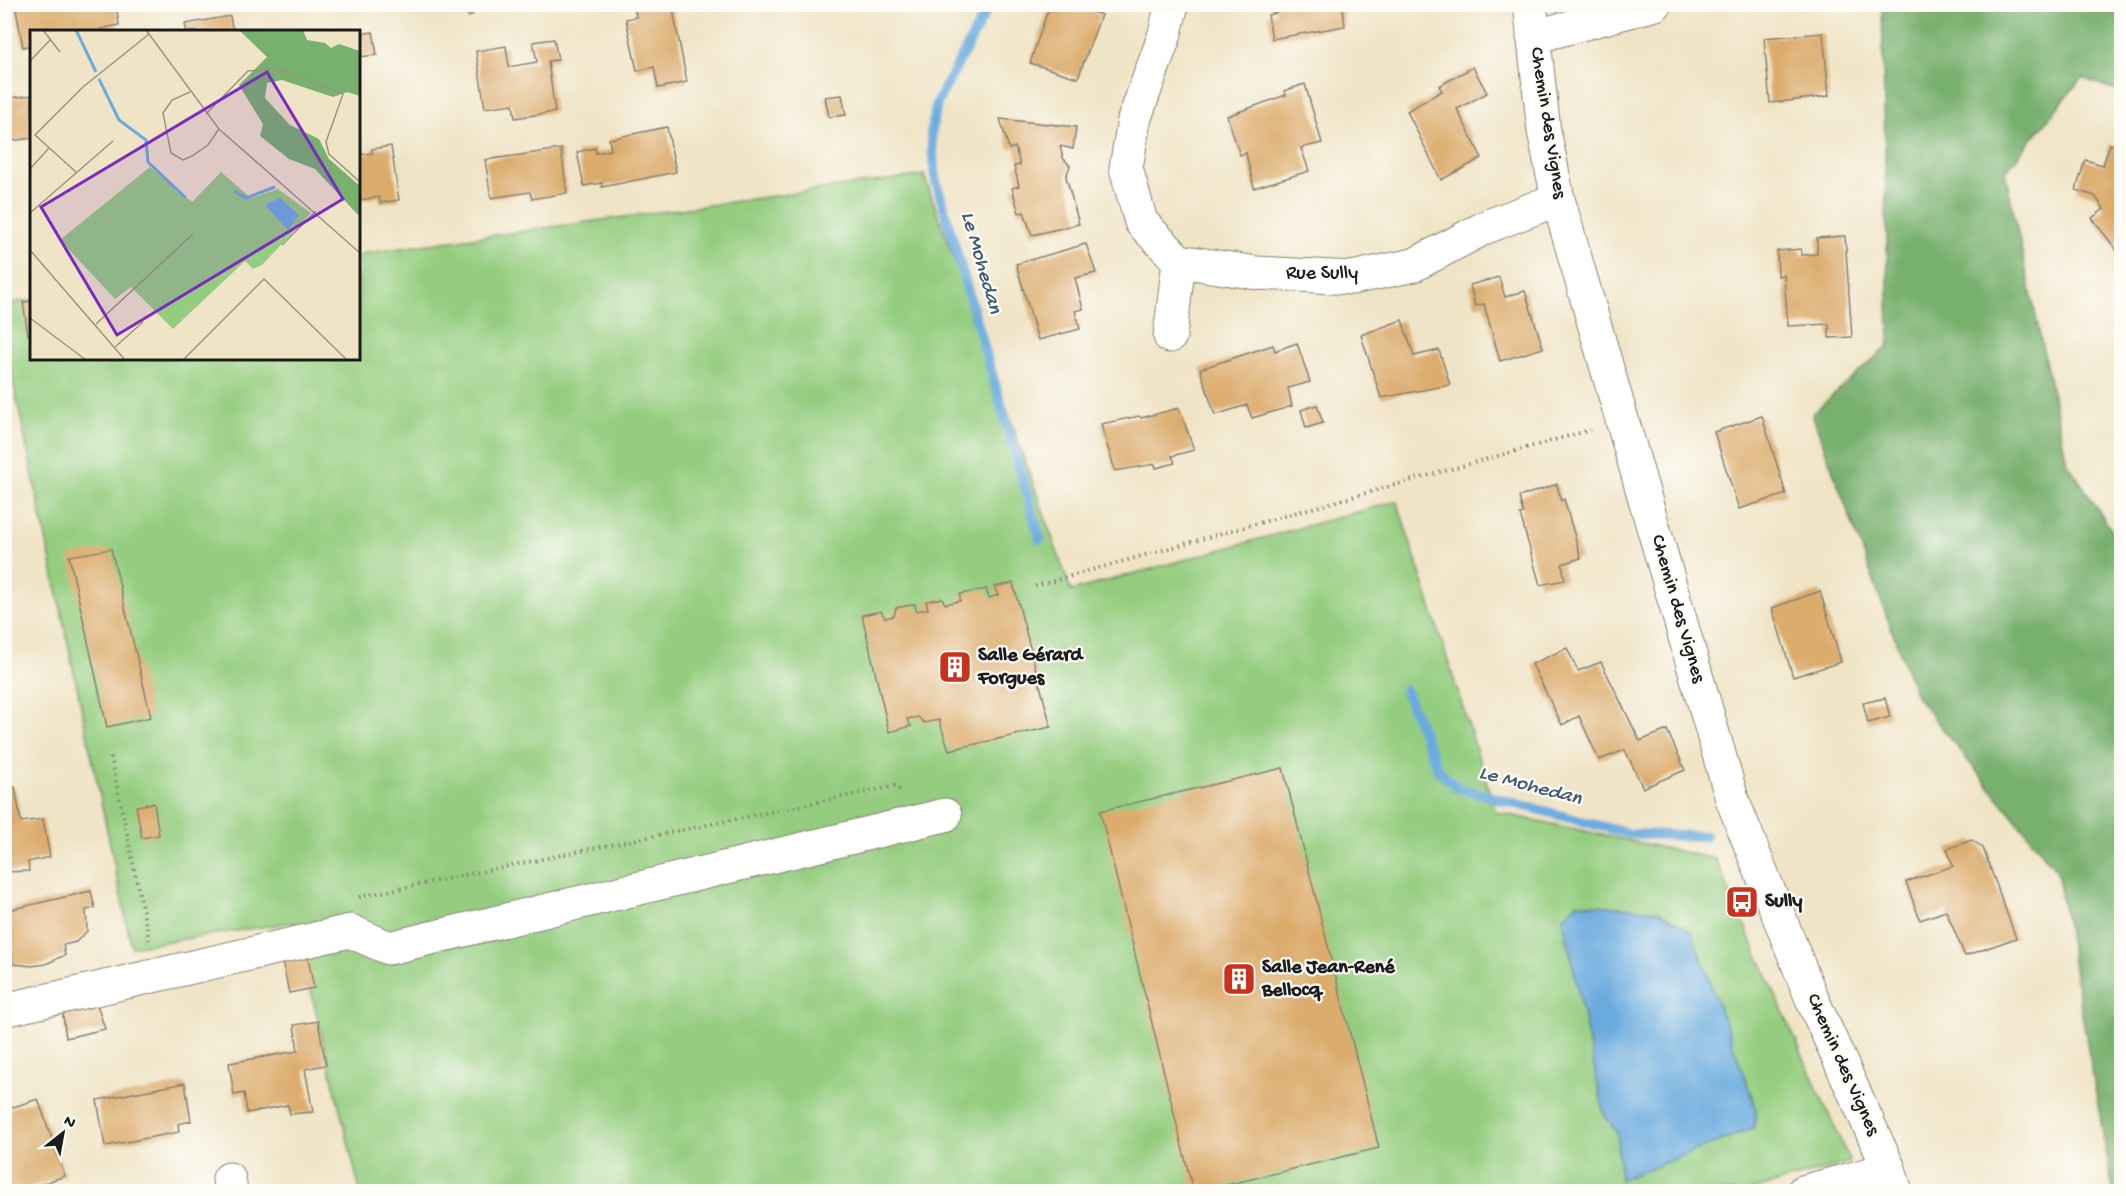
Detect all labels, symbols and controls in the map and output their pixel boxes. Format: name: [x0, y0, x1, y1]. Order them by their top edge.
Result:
inset map: [30, 30, 360, 360]
street label: Chemin des Vignes: [1524, 46, 1570, 201]
water label: Le Mohedan: [954, 209, 1007, 318]
street label: Rue Sully: [1286, 263, 1358, 286]
street label: Chemin des Vignes: [1645, 532, 1709, 686]
place label: Salle Gérard Forgues: [977, 645, 1084, 691]
building icon: Salle Gérard Forgues: [937, 649, 973, 685]
water label: Le Mohedan: [1476, 761, 1585, 813]
bus stop icon: Sully: [1724, 884, 1760, 920]
place label: Sully: [1765, 891, 1802, 914]
place label: Salle Jean-René Bellocq: [1261, 957, 1395, 1003]
building icon: Salle Jean-René Bellocq: [1221, 961, 1257, 997]
street label: Chemin des Vignes: [1800, 991, 1884, 1140]
north arrow: [33, 1103, 93, 1163]
text: N: [60, 1112, 79, 1134]

